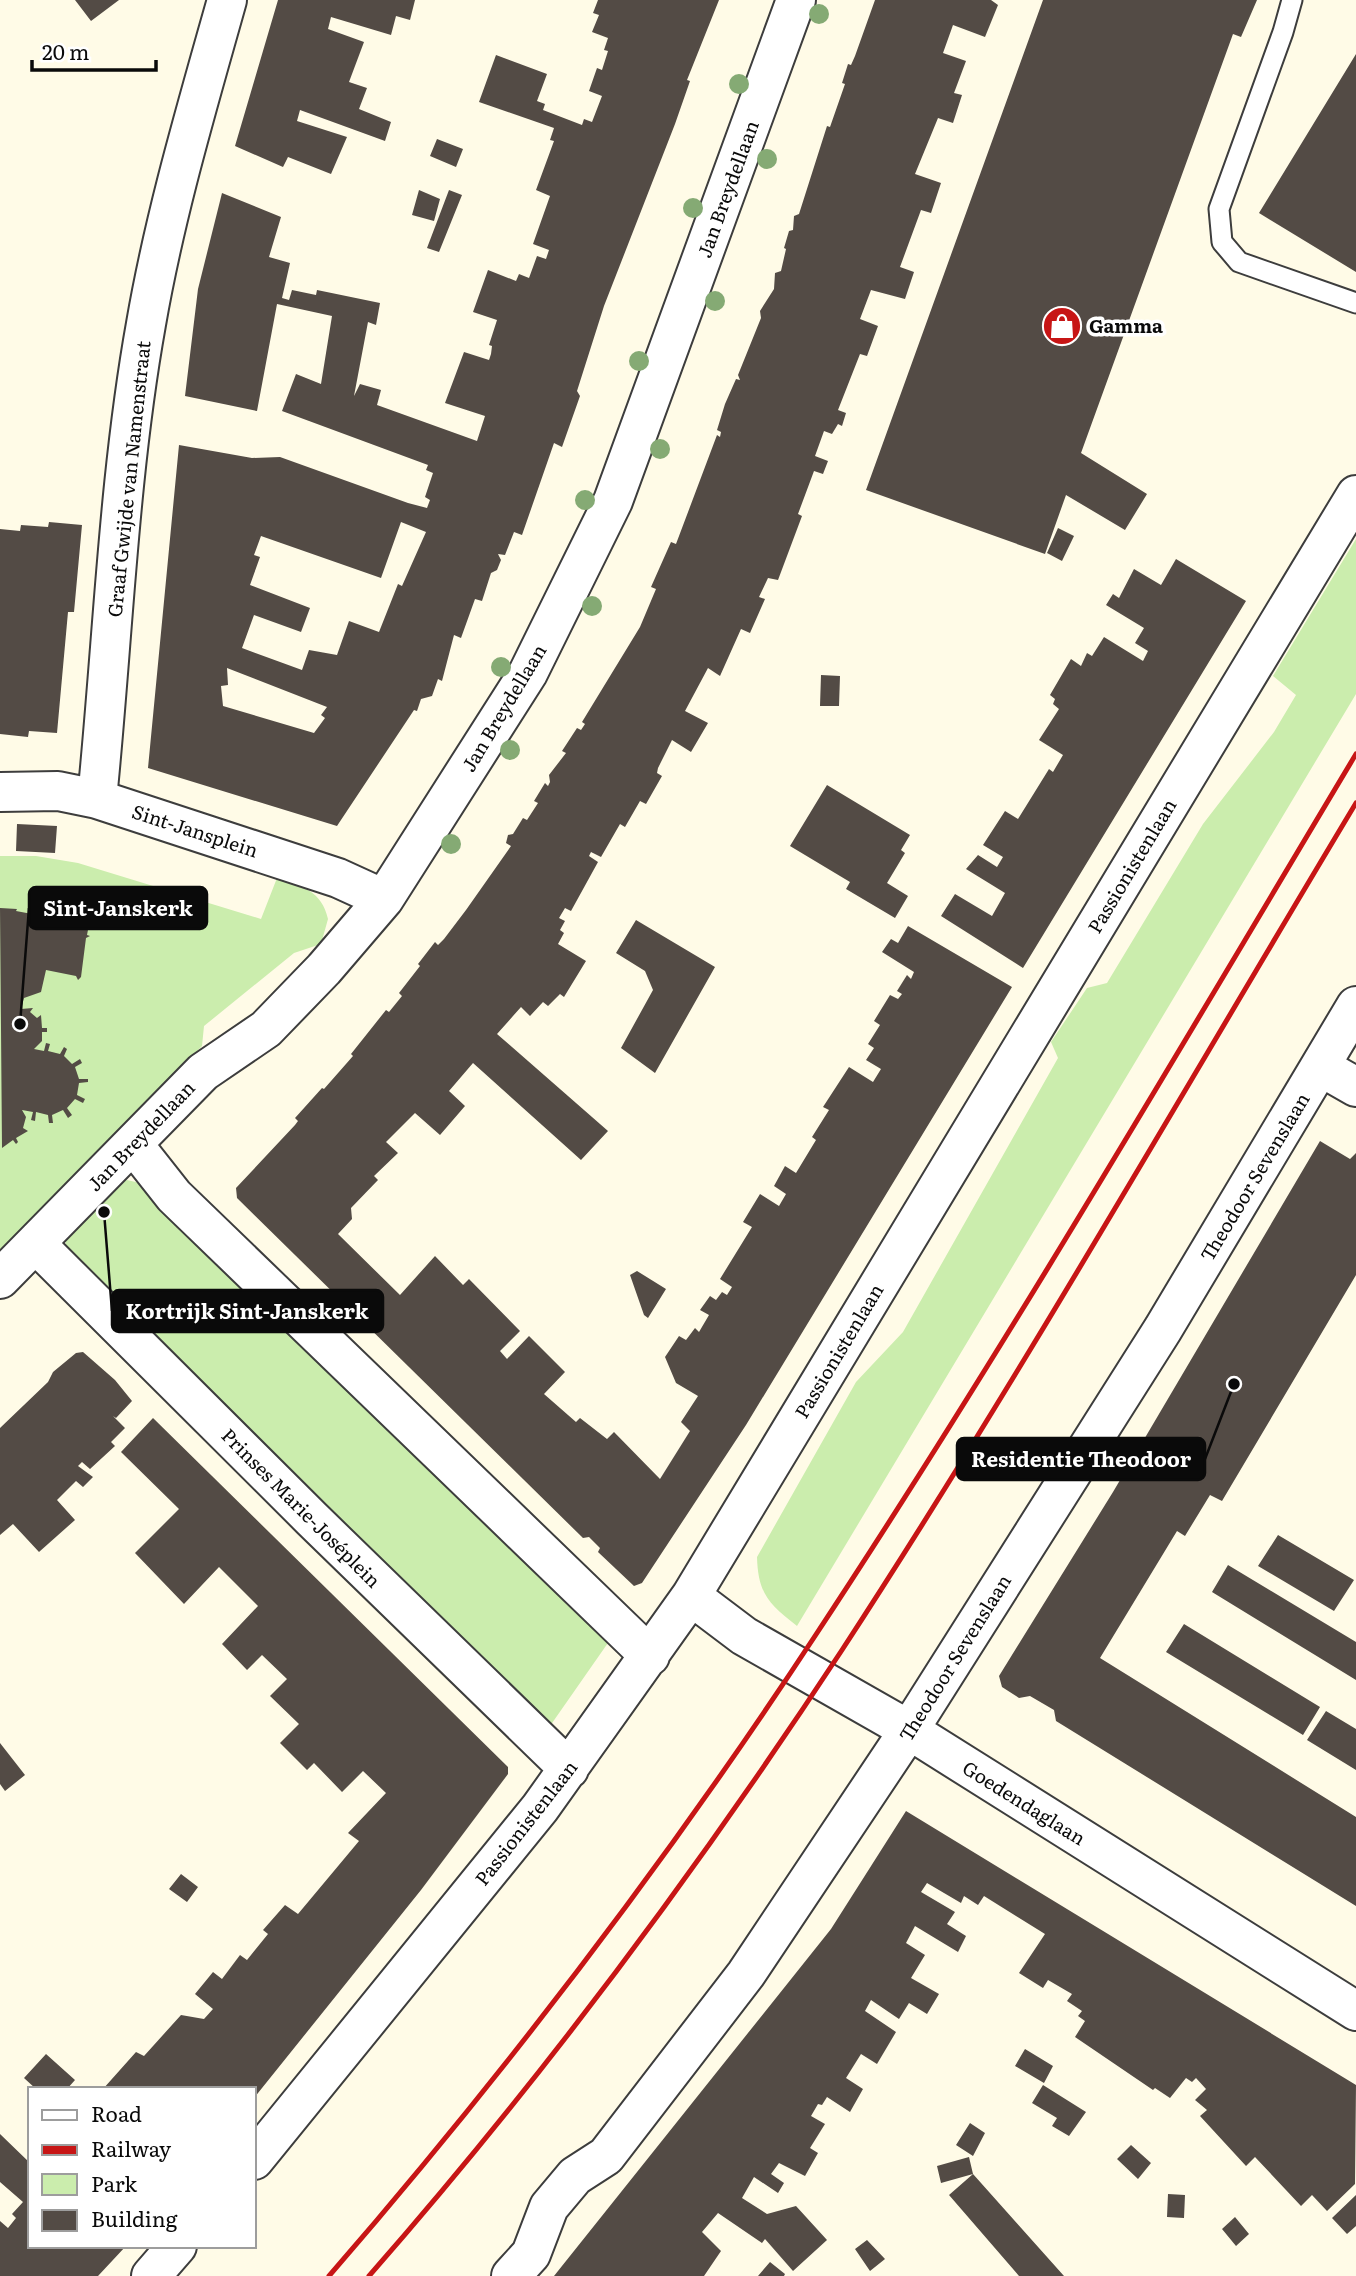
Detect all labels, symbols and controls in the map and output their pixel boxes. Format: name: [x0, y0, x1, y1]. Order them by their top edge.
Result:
scale bar: [32, 28, 156, 72]
text: 20 m: [42, 35, 89, 66]
street label: Jan Breydellaan: [689, 116, 765, 261]
shop icon: Gamma: [1041, 305, 1083, 347]
place label: Gamma: [1089, 311, 1163, 339]
street label: Graaf Gwijde van Namenstraat: [100, 339, 156, 618]
street label: Jan Breydellaan: [454, 638, 552, 777]
street label: Passionistenlaan: [1080, 793, 1182, 938]
street label: Sint-Jansplein: [129, 797, 262, 864]
callout: Sint-Janskerk: [29, 887, 207, 929]
text: Sint-Janskerk: [43, 891, 194, 922]
street label: Jan Breydellaan: [80, 1074, 200, 1197]
street label: Theodoor Sevenslaan: [1193, 1087, 1316, 1266]
street label: Passionistenlaan: [787, 1278, 889, 1423]
callout: Kortrijk Sint-Janskerk: [112, 1290, 383, 1332]
text: Kortrijk Sint-Janskerk: [125, 1294, 370, 1325]
street label: Prinses Marie-Joséplein: [216, 1421, 388, 1593]
callout: Residentie Theodoor: [957, 1438, 1205, 1480]
text: Residentie Theodoor: [971, 1442, 1192, 1473]
street label: Theodoor Sevenslaan: [891, 1569, 1017, 1746]
street label: Goedendaglaan: [958, 1753, 1091, 1851]
street label: Passionistenlaan: [467, 1754, 583, 1891]
legend: [28, 2087, 256, 2248]
text: Road: [91, 2097, 142, 2128]
text: Railway: [91, 2132, 172, 2163]
text: Park: [91, 2167, 137, 2198]
text: Building: [91, 2202, 178, 2233]

